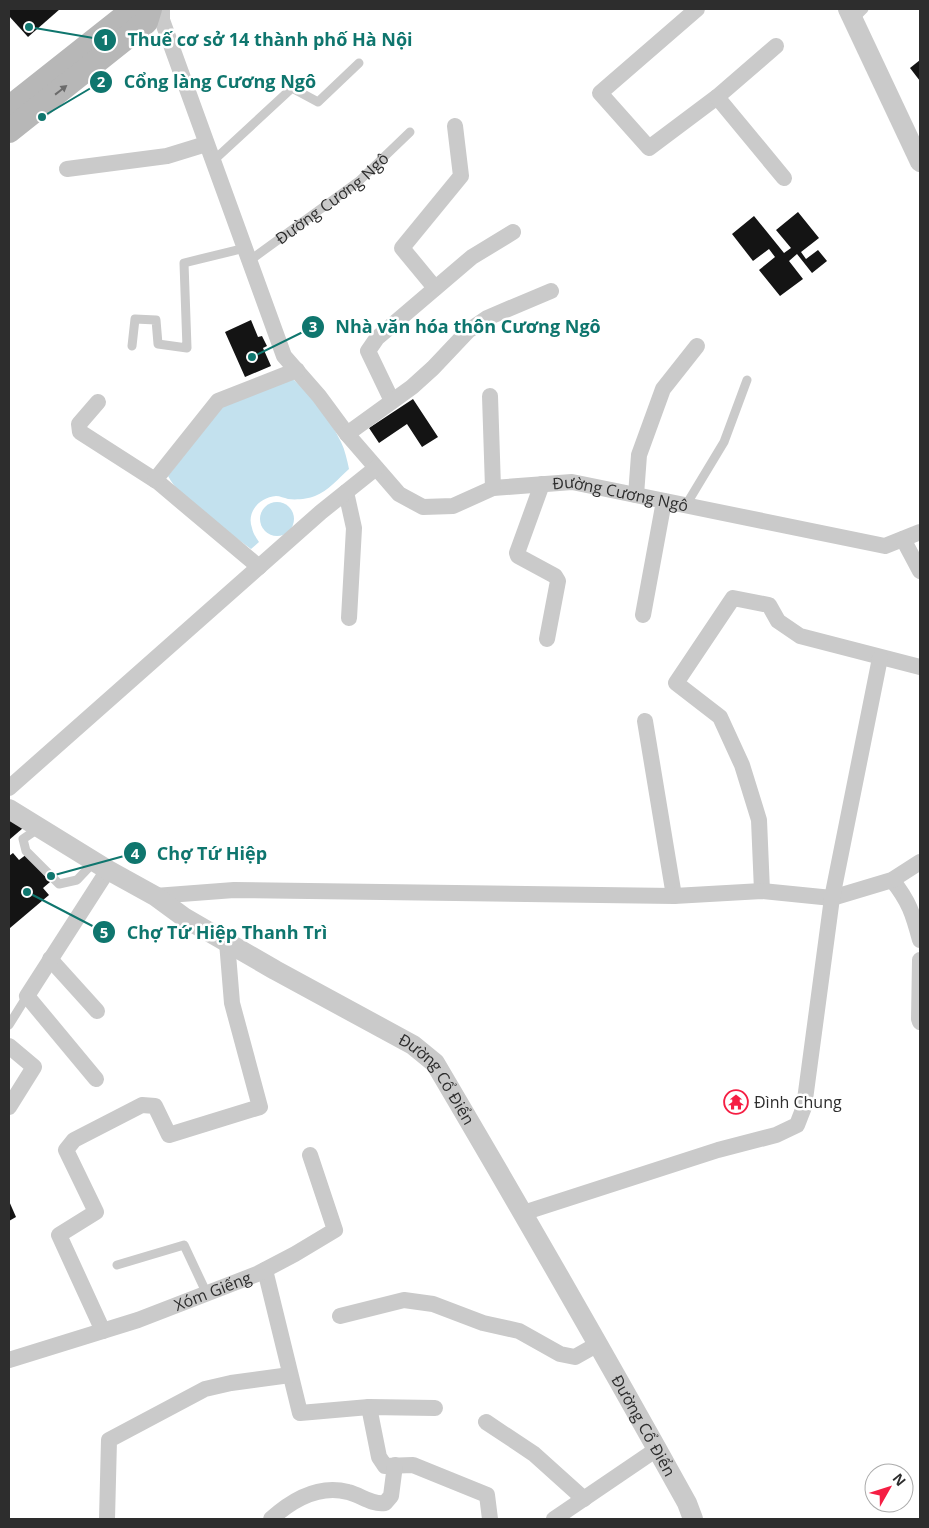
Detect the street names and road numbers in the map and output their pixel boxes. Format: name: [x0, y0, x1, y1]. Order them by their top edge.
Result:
street label: Đường Cương Ngô: [271, 147, 393, 249]
street label: Đường Cương Ngô: [552, 471, 690, 517]
street label: Đường Cổ Điển: [395, 1028, 480, 1129]
street label: Xóm Giếng: [171, 1266, 255, 1316]
street label: Đường Cổ Điển: [606, 1371, 681, 1480]

